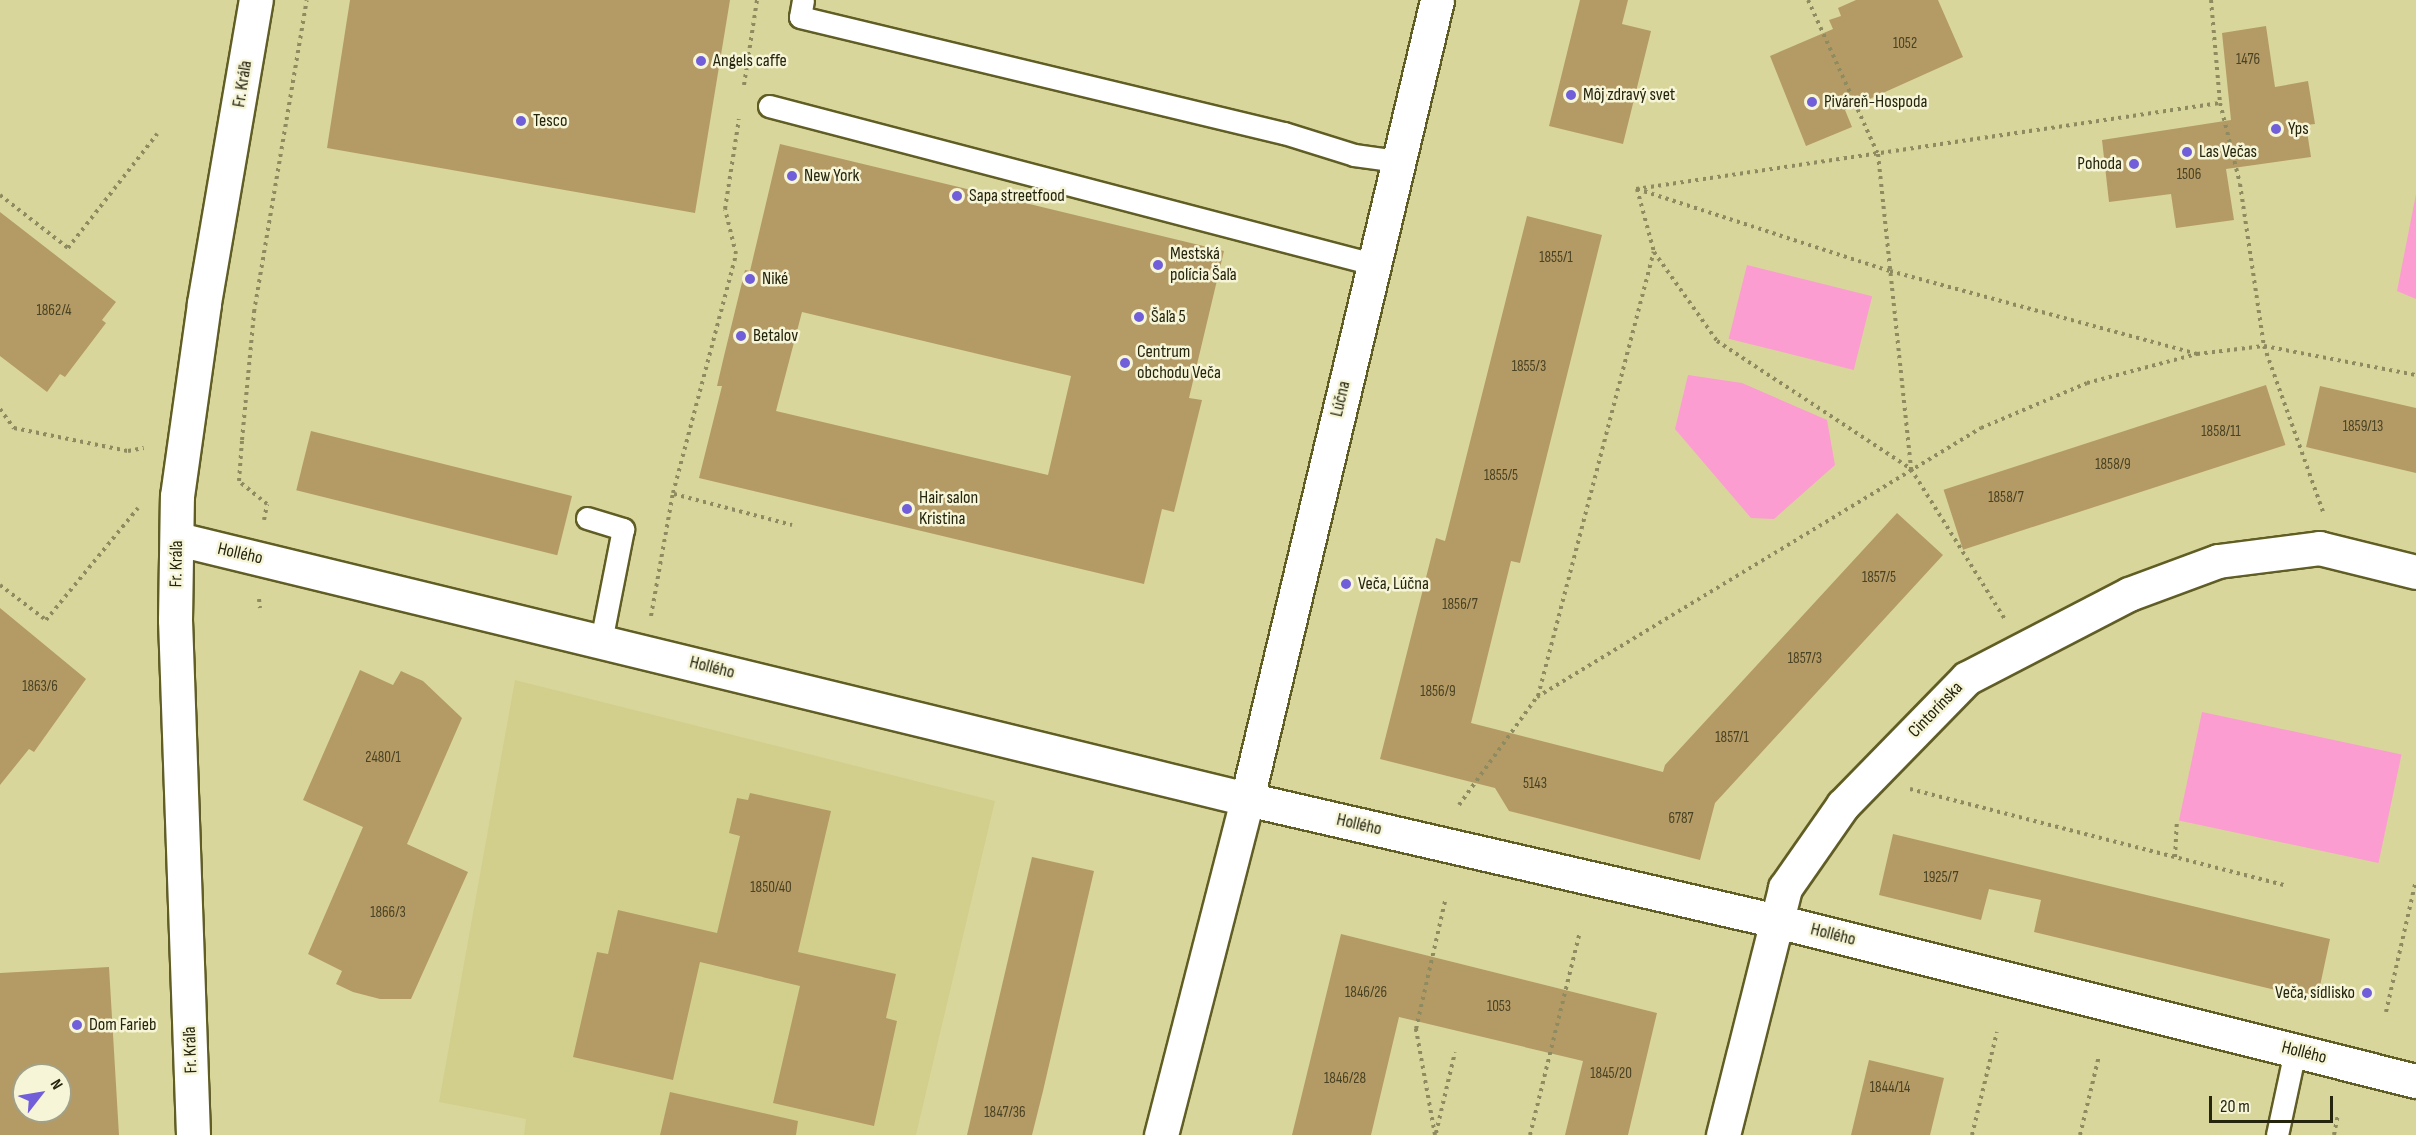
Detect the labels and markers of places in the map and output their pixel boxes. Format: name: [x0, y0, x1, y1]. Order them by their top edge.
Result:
place label: Angels caffe: [713, 50, 787, 72]
marker: Angels caffe: [694, 54, 708, 68]
place label: Môj zdravý svet: [1583, 84, 1675, 106]
marker: Môj zdravý svet: [1564, 88, 1578, 102]
place label: Piváreň-Hospoda: [1824, 91, 1927, 113]
marker: Piváreň-Hospoda: [1805, 95, 1819, 109]
place label: Tesco: [533, 110, 567, 132]
marker: Tesco: [514, 114, 528, 128]
place label: Yps: [2288, 118, 2309, 140]
marker: Yps: [2269, 122, 2283, 136]
place label: Las Večas: [2199, 141, 2257, 163]
marker: Las Večas: [2180, 145, 2194, 159]
place label: Pohoda: [2077, 153, 2122, 175]
marker: Pohoda: [2127, 157, 2141, 171]
place label: New York: [804, 165, 859, 187]
marker: New York: [785, 169, 799, 183]
place label: Sapa streetfood: [969, 185, 1065, 207]
marker: Sapa streetfood: [950, 189, 964, 203]
place label: Mestská polícia Šaľa: [1170, 244, 1237, 286]
marker: Mestská polícia Šaľa: [1151, 258, 1165, 272]
place label: Niké: [762, 268, 788, 290]
marker: Niké: [743, 272, 757, 286]
place label: Šaľa 5: [1151, 306, 1186, 328]
marker: Šaľa 5: [1132, 310, 1146, 324]
place label: Betalov: [753, 325, 798, 347]
marker: Betalov: [734, 329, 748, 343]
place label: Centrum obchodu Veča: [1137, 342, 1221, 385]
marker: Centrum obchodu Veča: [1118, 356, 1132, 370]
place label: Hair salon Kristina: [919, 488, 978, 530]
marker: Hair salon Kristina: [900, 502, 914, 516]
place label: Veča, Lúčna: [1358, 573, 1429, 595]
marker: Veča, Lúčna: [1339, 577, 1353, 591]
place label: Veča, sídlisko: [2275, 982, 2355, 1004]
marker: Veča, sídlisko: [2360, 986, 2374, 1000]
place label: Dom Farieb: [89, 1014, 156, 1036]
marker: Dom Farieb: [70, 1018, 84, 1032]

